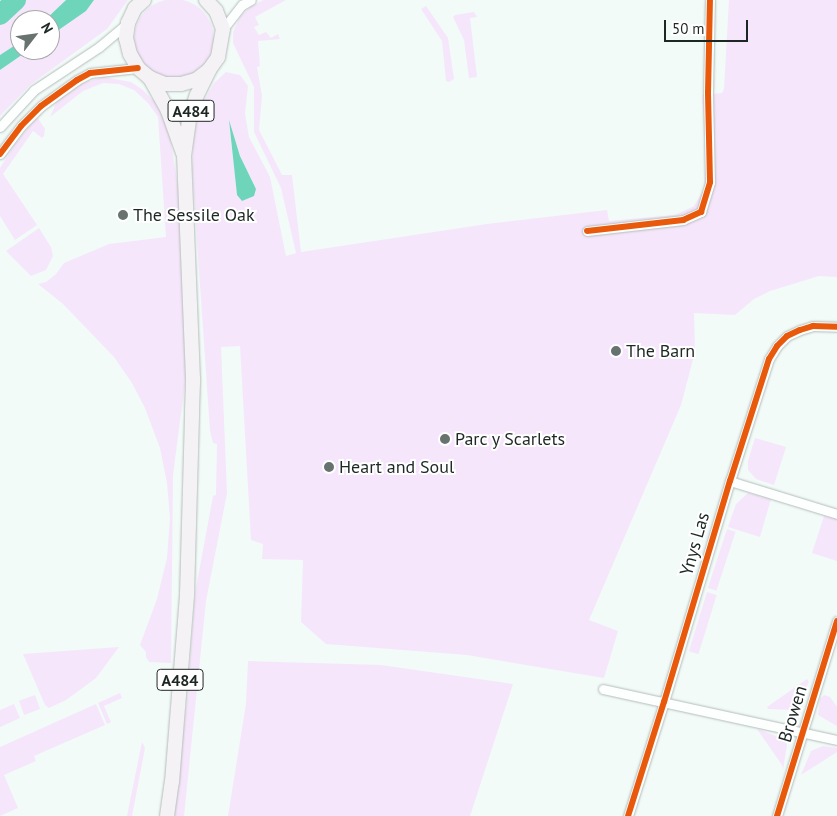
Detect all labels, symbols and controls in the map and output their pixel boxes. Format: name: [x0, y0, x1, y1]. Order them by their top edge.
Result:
north arrow: [10, 10, 60, 60]
scale bar: [667, 10, 751, 42]
text: 50 m: [672, 19, 705, 38]
text: N: [37, 20, 57, 36]
road number: A484: [167, 98, 215, 124]
place label: The Sessile Oak: [133, 204, 255, 226]
marker: The Sessile Oak: [117, 209, 129, 221]
place label: The Barn: [626, 340, 695, 362]
marker: The Barn: [610, 345, 622, 357]
place label: Parc y Scarlets: [455, 428, 566, 450]
marker: Parc y Scarlets: [439, 433, 451, 445]
place label: Heart and Soul: [339, 456, 454, 478]
marker: Heart and Soul: [323, 461, 335, 473]
street label: Ynys Las: [676, 510, 714, 578]
road number: A484: [156, 666, 204, 694]
street label: Browen: [774, 683, 812, 745]

